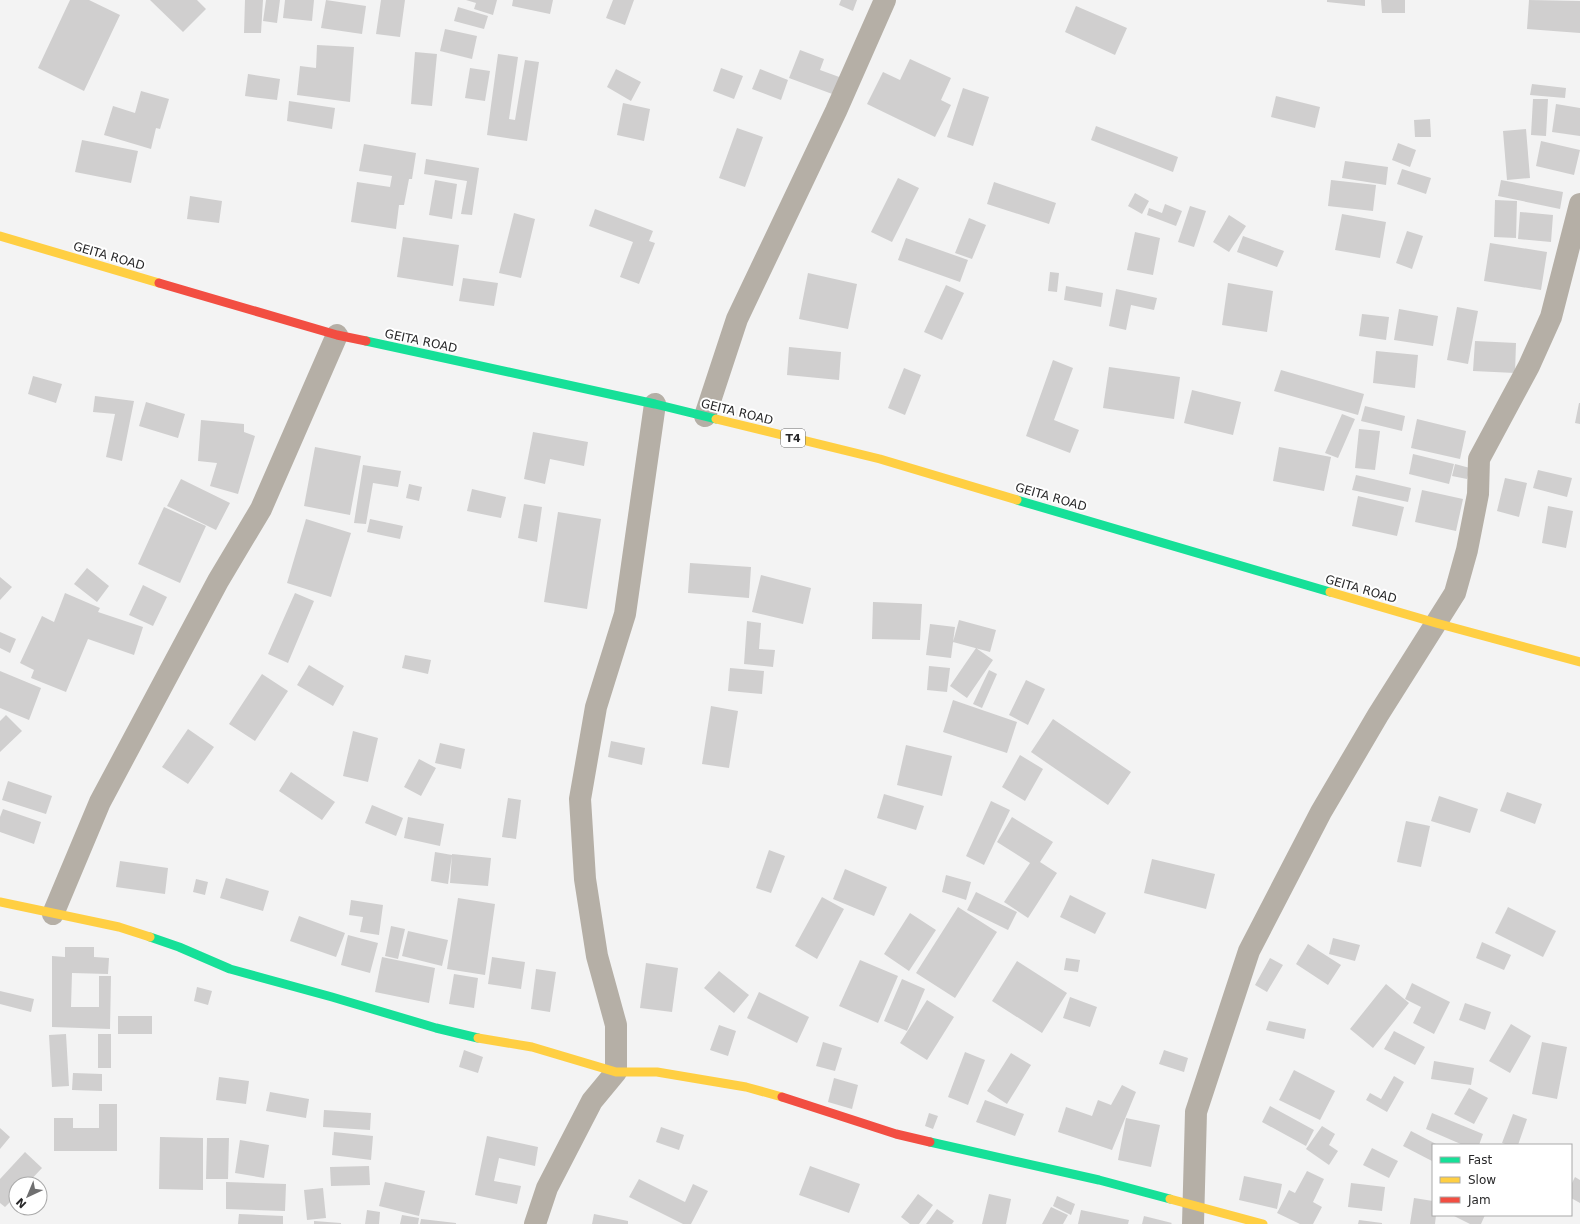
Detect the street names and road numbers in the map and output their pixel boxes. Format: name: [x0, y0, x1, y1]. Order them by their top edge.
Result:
street label: GEITA ROAD: [72, 239, 146, 273]
street label: GEITA ROAD: [383, 326, 459, 356]
street label: GEITA ROAD: [699, 396, 775, 428]
road number: T4: [781, 429, 805, 447]
street label: GEITA ROAD: [1014, 480, 1088, 514]
street label: GEITA ROAD: [1324, 572, 1398, 606]

